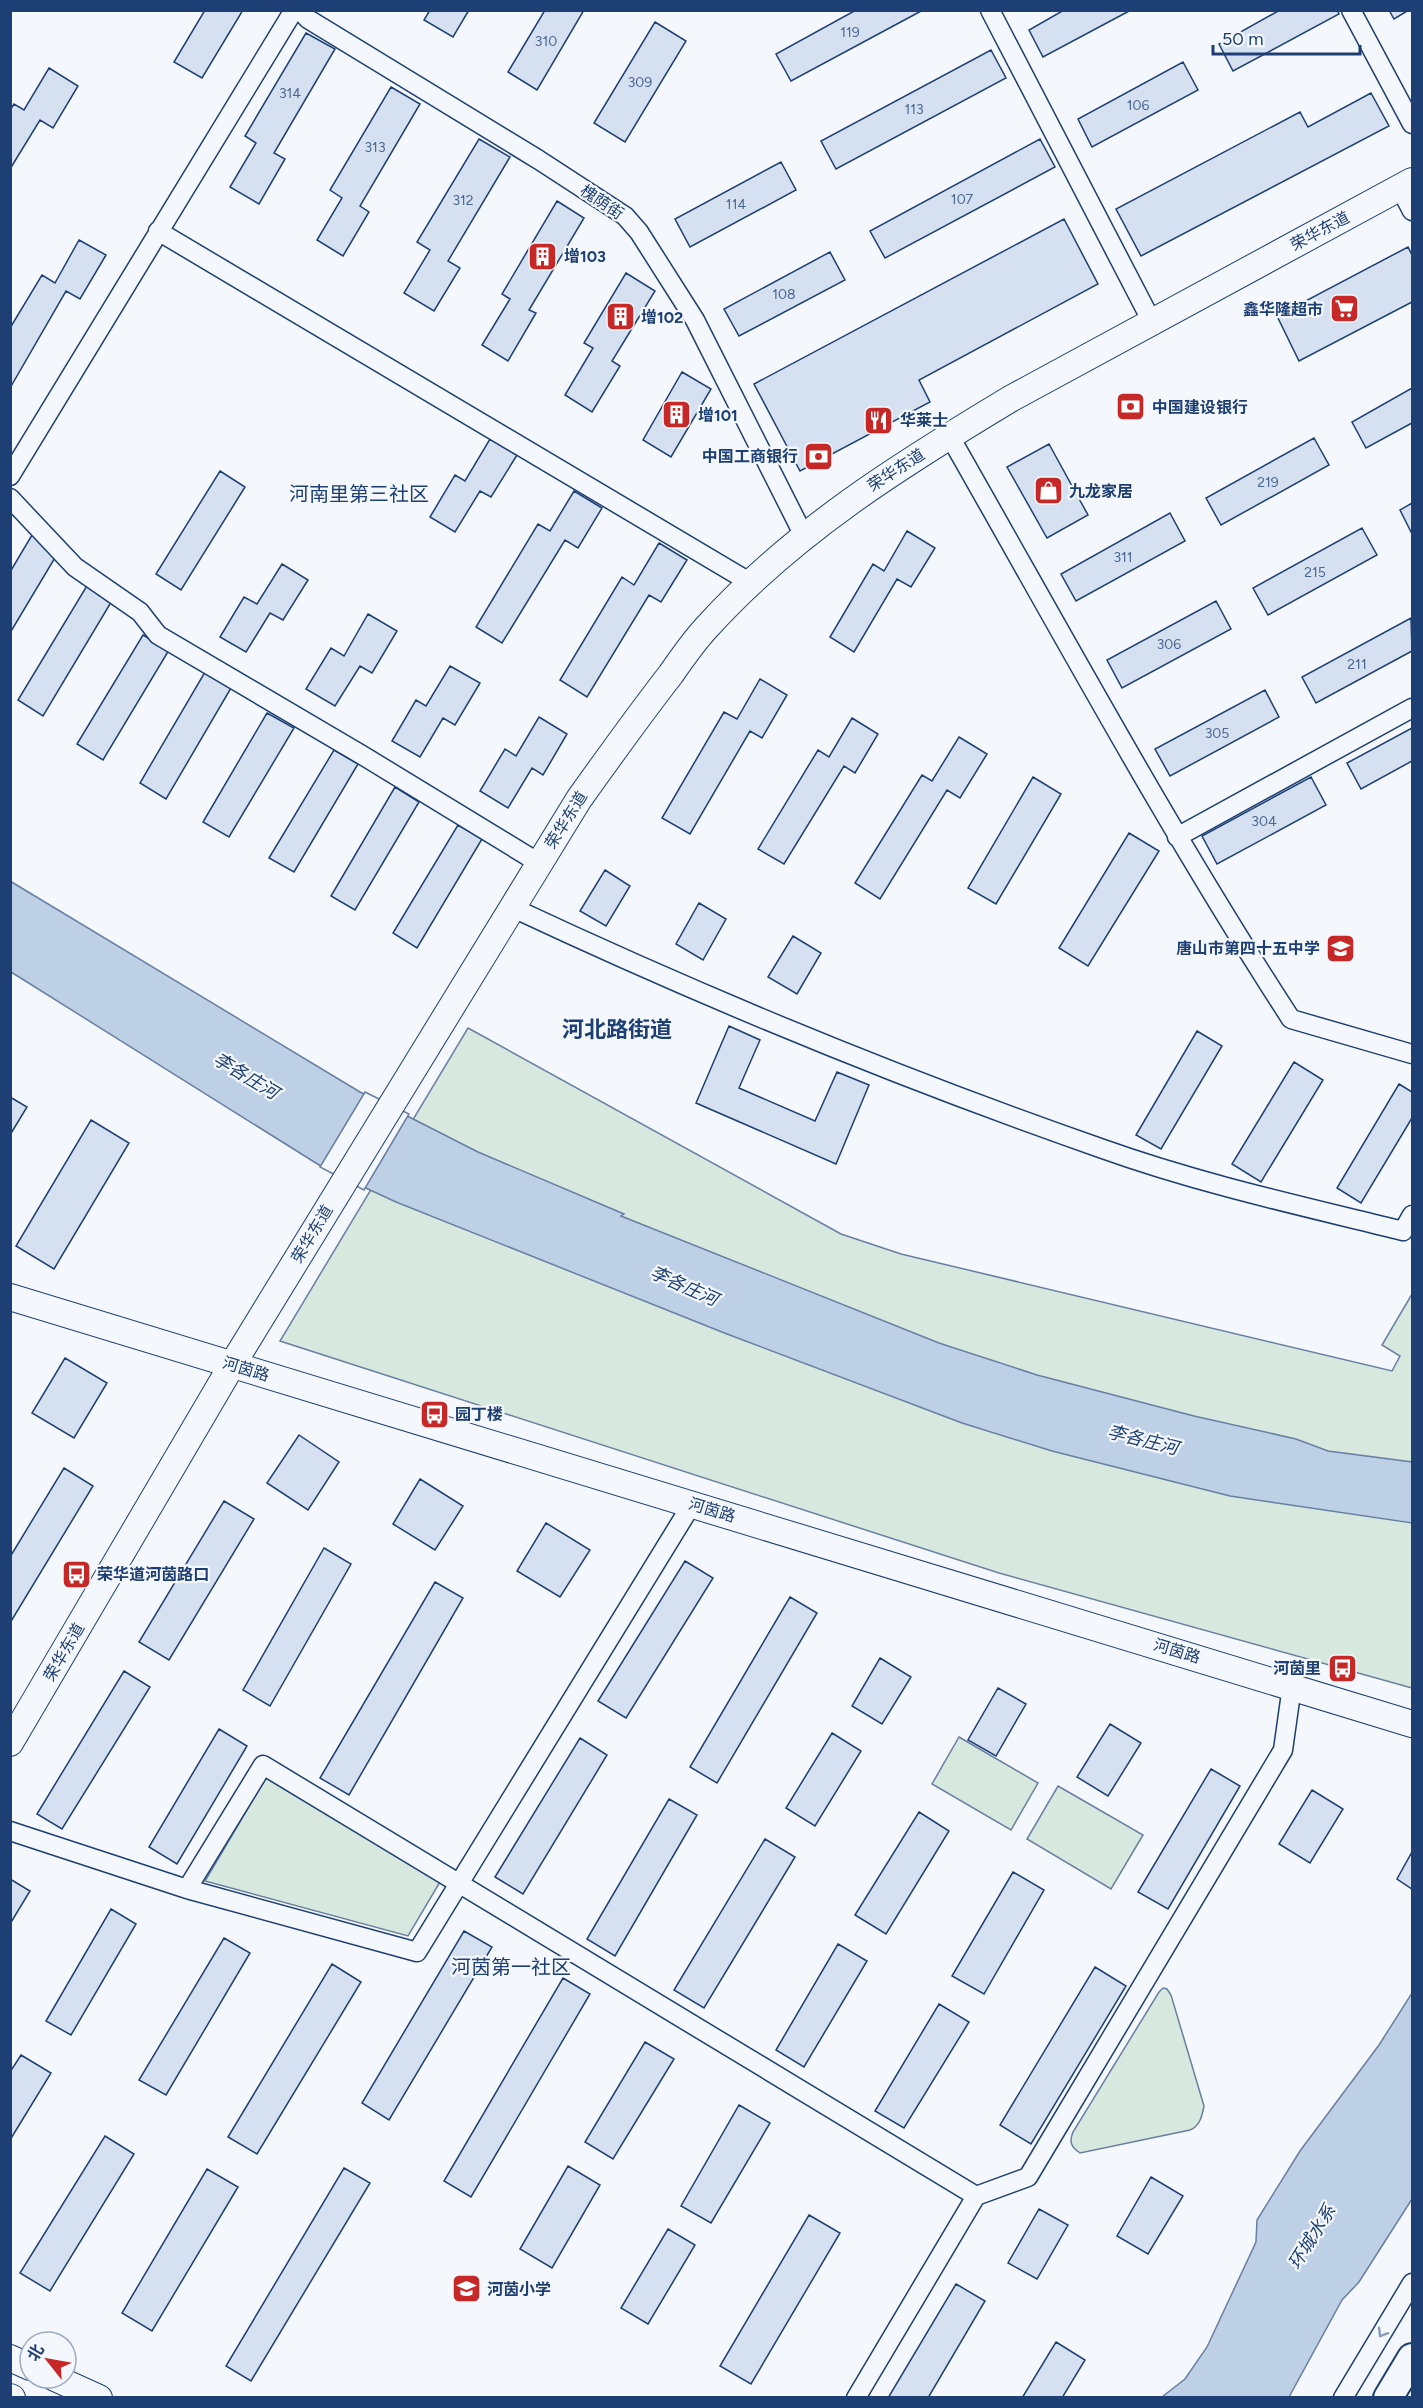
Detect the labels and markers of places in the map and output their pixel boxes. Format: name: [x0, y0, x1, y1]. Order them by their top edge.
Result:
building icon: 增103: [527, 240, 559, 272]
place label: 增103: [564, 247, 606, 266]
supermarket icon: 鑫华隆超市: [1328, 293, 1360, 325]
place label: 鑫华隆超市: [1243, 300, 1323, 319]
building icon: 增102: [604, 301, 636, 333]
place label: 增102: [641, 308, 683, 327]
bank icon: 中国建设银行: [1115, 391, 1147, 423]
place label: 中国建设银行: [1152, 398, 1248, 417]
building icon: 增101: [661, 399, 693, 431]
restaurant icon: 华莱士: [863, 404, 895, 436]
place label: 增101: [698, 406, 738, 425]
place label: 华莱士: [900, 411, 948, 430]
bank icon: 中国工商银行: [803, 440, 835, 472]
place label: 中国工商银行: [702, 447, 798, 466]
shop icon: 九龙家居: [1032, 475, 1064, 507]
place label: 九龙家居: [1069, 482, 1133, 501]
school or university icon: 唐山市第四十五中学: [1325, 932, 1357, 964]
place label: 唐山市第四十五中学: [1176, 939, 1320, 958]
bus stop icon: 园丁楼: [418, 1398, 450, 1430]
place label: 园丁楼: [455, 1405, 503, 1424]
bus stop icon: 荣华道河茵路口: [60, 1558, 92, 1590]
place label: 荣华道河茵路口: [97, 1565, 209, 1584]
bus stop icon: 河茵里: [1326, 1652, 1358, 1684]
place label: 河茵里: [1273, 1659, 1321, 1678]
school or university icon: 河茵小学: [450, 2273, 482, 2305]
place label: 河茵小学: [487, 2280, 551, 2299]

